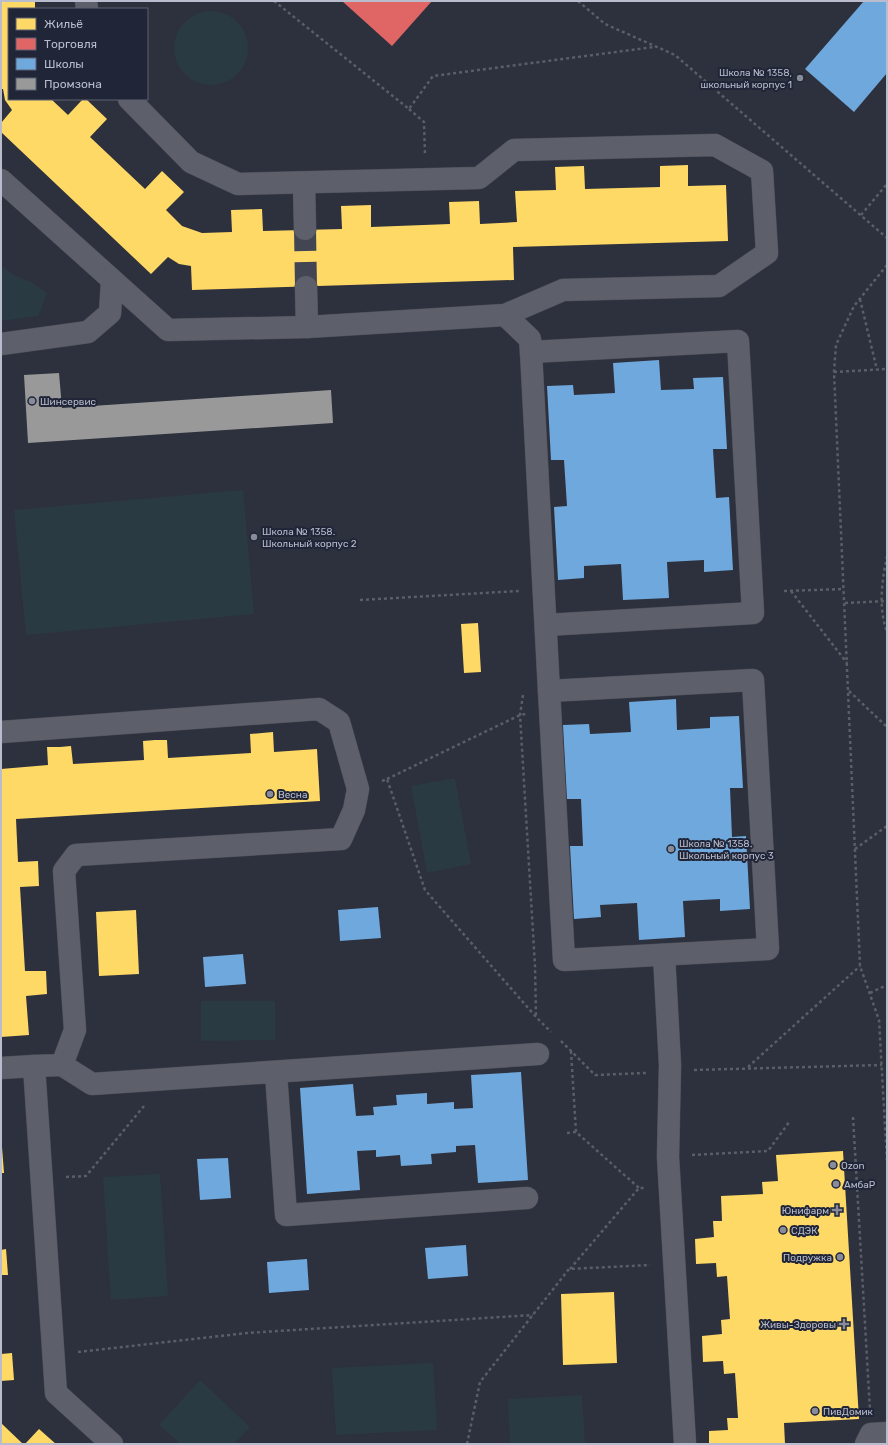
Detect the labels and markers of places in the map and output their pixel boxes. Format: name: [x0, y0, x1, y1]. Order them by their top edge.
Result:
place label: Школа № 1358, школьный корпус 1: [701, 67, 792, 91]
marker: Школа № 1358, школьный корпус 1: [795, 73, 805, 83]
marker: Шинсервис: [27, 396, 37, 406]
place label: Шинсервис: [40, 396, 97, 408]
place label: Школа № 1358. Школьный корпус 2: [262, 526, 357, 550]
marker: Школа № 1358. Школьный корпус 2: [249, 532, 259, 542]
marker: Весна: [265, 789, 275, 799]
place label: Весна: [278, 789, 307, 801]
place label: Школа № 1358. Школьный корпус 3: [679, 838, 774, 862]
marker: Школа № 1358. Школьный корпус 3: [666, 844, 676, 854]
marker: Ozon: [828, 1160, 838, 1170]
place label: Ozon: [841, 1160, 865, 1172]
marker: АмбаР: [831, 1179, 841, 1189]
place label: АмбаР: [844, 1179, 876, 1191]
place label: Юнифарм: [782, 1205, 829, 1217]
marker: Юнифарм: [832, 1205, 842, 1215]
marker: СДЭК: [778, 1225, 788, 1235]
place label: СДЭК: [791, 1225, 818, 1237]
place label: Подружка: [783, 1252, 832, 1264]
marker: Подружка: [835, 1252, 845, 1262]
place label: Живы-Здоровы: [760, 1319, 836, 1331]
marker: Живы-Здоровы: [839, 1319, 849, 1329]
marker: ПивДомик: [810, 1406, 820, 1416]
place label: ПивДомик: [823, 1406, 874, 1418]

